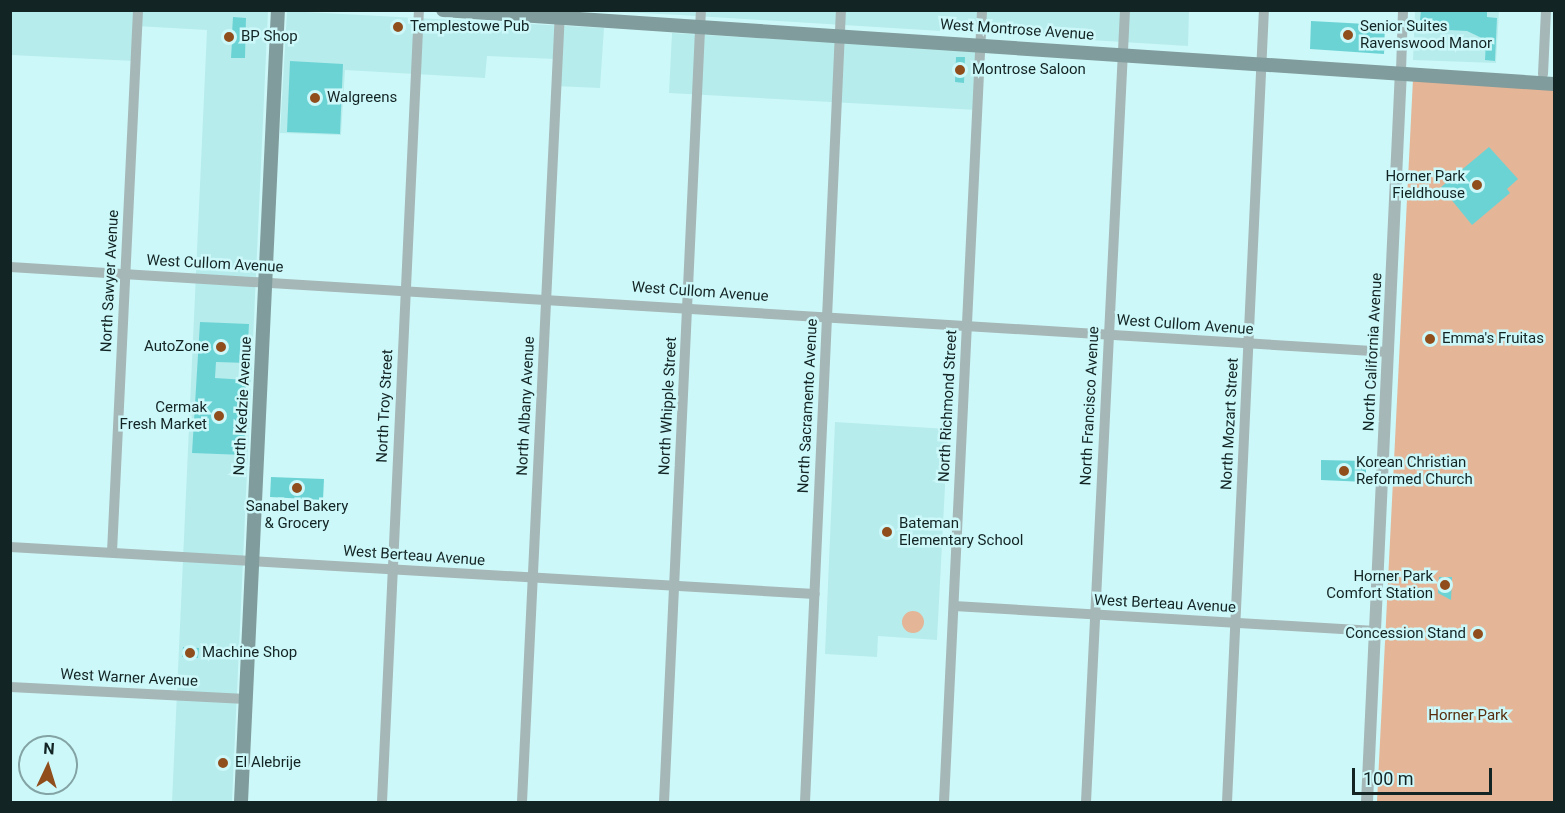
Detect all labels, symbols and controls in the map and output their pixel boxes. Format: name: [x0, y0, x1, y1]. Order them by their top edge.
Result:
street label: West Montrose Avenue: [939, 16, 1095, 44]
place label: Senior Suites Ravenswood Manor: [1360, 17, 1492, 52]
place label: Templestowe Pub: [410, 18, 530, 36]
marker: Templestowe Pub: [391, 20, 405, 34]
place label: BP Shop: [241, 28, 298, 46]
marker: Senior Suites Ravenswood Manor: [1341, 28, 1355, 42]
marker: BP Shop: [222, 30, 236, 44]
place label: Montrose Saloon: [972, 61, 1086, 79]
marker: Montrose Saloon: [953, 63, 967, 77]
place label: Walgreens: [327, 89, 397, 107]
marker: Walgreens: [308, 91, 322, 105]
place label: Horner Park Fieldhouse: [1385, 167, 1465, 202]
marker: Horner Park Fieldhouse: [1470, 178, 1484, 192]
street label: North Sawyer Avenue: [97, 209, 123, 353]
street label: West Cullom Avenue: [146, 251, 284, 277]
street label: North California Avenue: [1360, 272, 1386, 432]
street label: West Cullom Avenue: [631, 278, 769, 306]
street label: West Cullom Avenue: [1116, 311, 1254, 339]
street label: North Sacramento Avenue: [794, 318, 822, 494]
street label: North Francisco Avenue: [1077, 326, 1103, 486]
street label: North Richmond Street: [935, 329, 961, 483]
place label: Emma's Fruitas: [1442, 330, 1544, 348]
marker: Emma's Fruitas: [1423, 332, 1437, 346]
street label: North Kedzie Avenue: [230, 336, 256, 476]
street label: North Albany Avenue: [513, 336, 539, 476]
street label: North Whipple Street: [655, 336, 681, 476]
place label: AutoZone: [144, 338, 209, 356]
marker: AutoZone: [214, 340, 228, 354]
street label: North Troy Street: [373, 349, 397, 463]
street label: North Mozart Street: [1218, 357, 1242, 491]
place label: Cermak Fresh Market: [120, 398, 207, 433]
marker: Cermak Fresh Market: [212, 409, 226, 423]
place label: Korean Christian Reformed Church: [1356, 453, 1473, 488]
marker: Korean Christian Reformed Church: [1337, 464, 1351, 478]
marker: Sanabel Bakery & Grocery: [290, 481, 304, 495]
place label: Sanabel Bakery & Grocery: [246, 497, 348, 532]
place label: Bateman Elementary School: [899, 514, 1023, 549]
marker: Bateman Elementary School: [880, 525, 894, 539]
street label: West Berteau Avenue: [342, 542, 486, 570]
place label: Horner Park Comfort Station: [1326, 567, 1433, 602]
marker: Horner Park Comfort Station: [1438, 578, 1452, 592]
street label: West Berteau Avenue: [1094, 591, 1236, 617]
place label: Concession Stand: [1345, 625, 1466, 643]
marker: Concession Stand: [1471, 627, 1485, 641]
place label: Machine Shop: [202, 644, 297, 662]
marker: Machine Shop: [183, 646, 197, 660]
street label: West Warner Avenue: [60, 665, 198, 691]
park label: Horner Park: [1428, 707, 1508, 725]
north arrow: [18, 735, 78, 795]
text: N: [43, 739, 55, 758]
place label: El Alebrije: [235, 754, 301, 772]
marker: El Alebrije: [216, 756, 230, 770]
scale bar: [1355, 756, 1494, 794]
text: 100 m: [1363, 768, 1414, 789]

